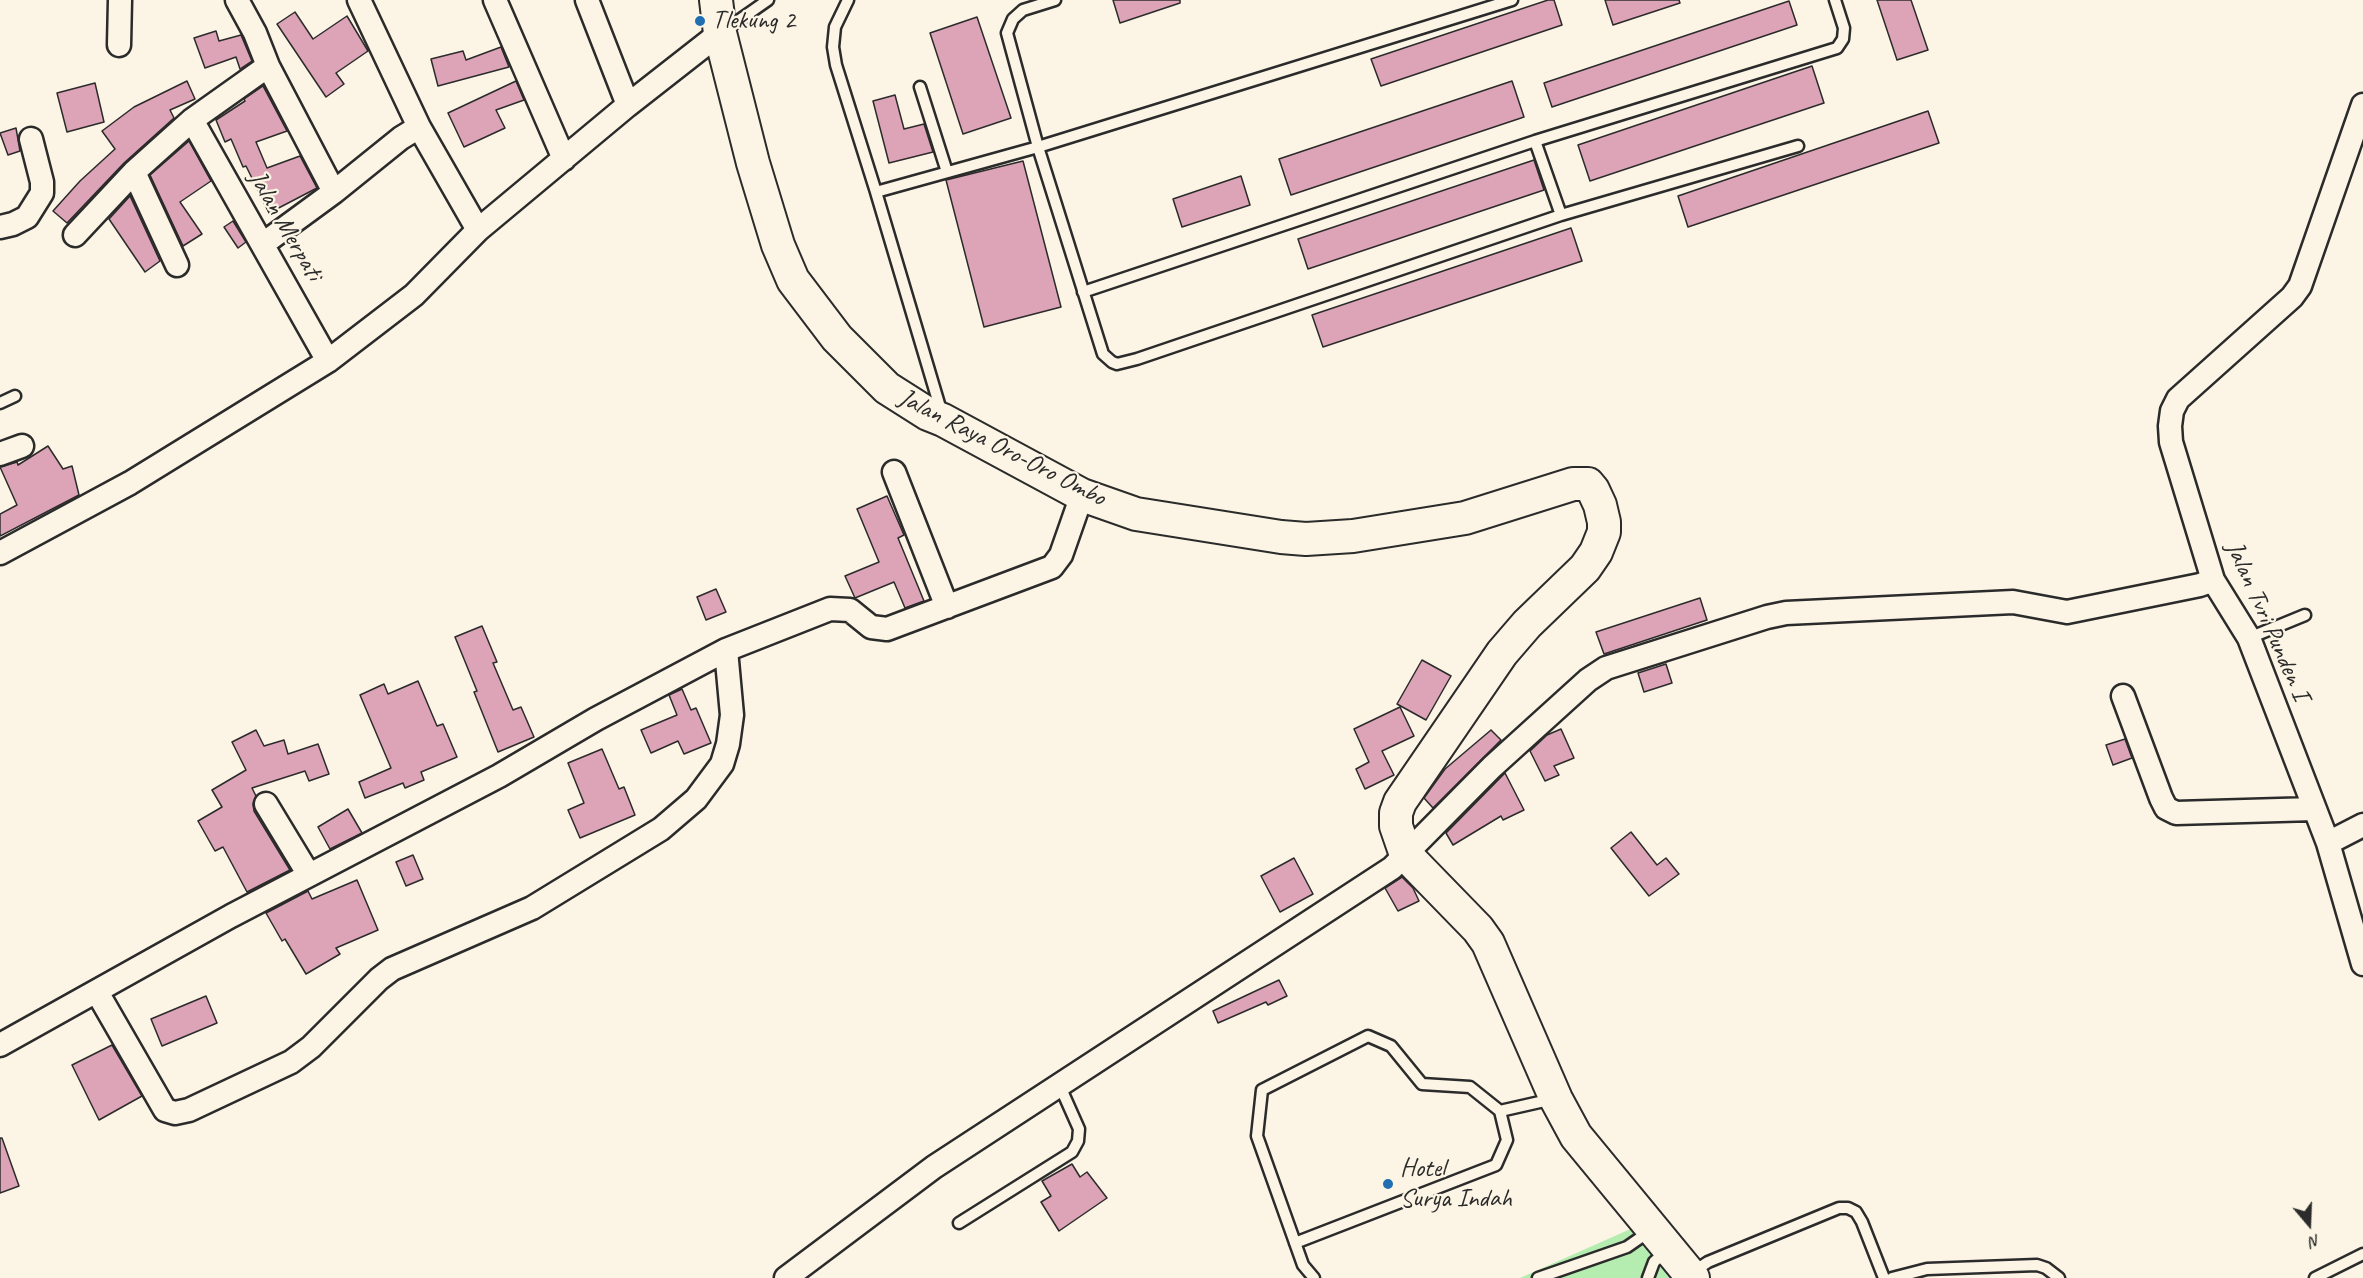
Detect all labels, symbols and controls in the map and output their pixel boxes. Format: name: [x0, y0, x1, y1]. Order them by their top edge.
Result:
place label: Tlekung 2: [712, 5, 795, 37]
marker: Tlekung 2: [693, 14, 707, 28]
street label: Jalan Merpati: [241, 165, 329, 287]
street label: Jalan Raya Oro-Oro Ombo: [893, 382, 1111, 514]
street label: Jalan Tvri Punden I: [2218, 537, 2316, 705]
place label: Hotel Surya Indah: [1400, 1153, 1512, 1214]
marker: Hotel Surya Indah: [1381, 1177, 1395, 1191]
north arrow: [2279, 1194, 2339, 1254]
text: N: [2307, 1230, 2323, 1252]

